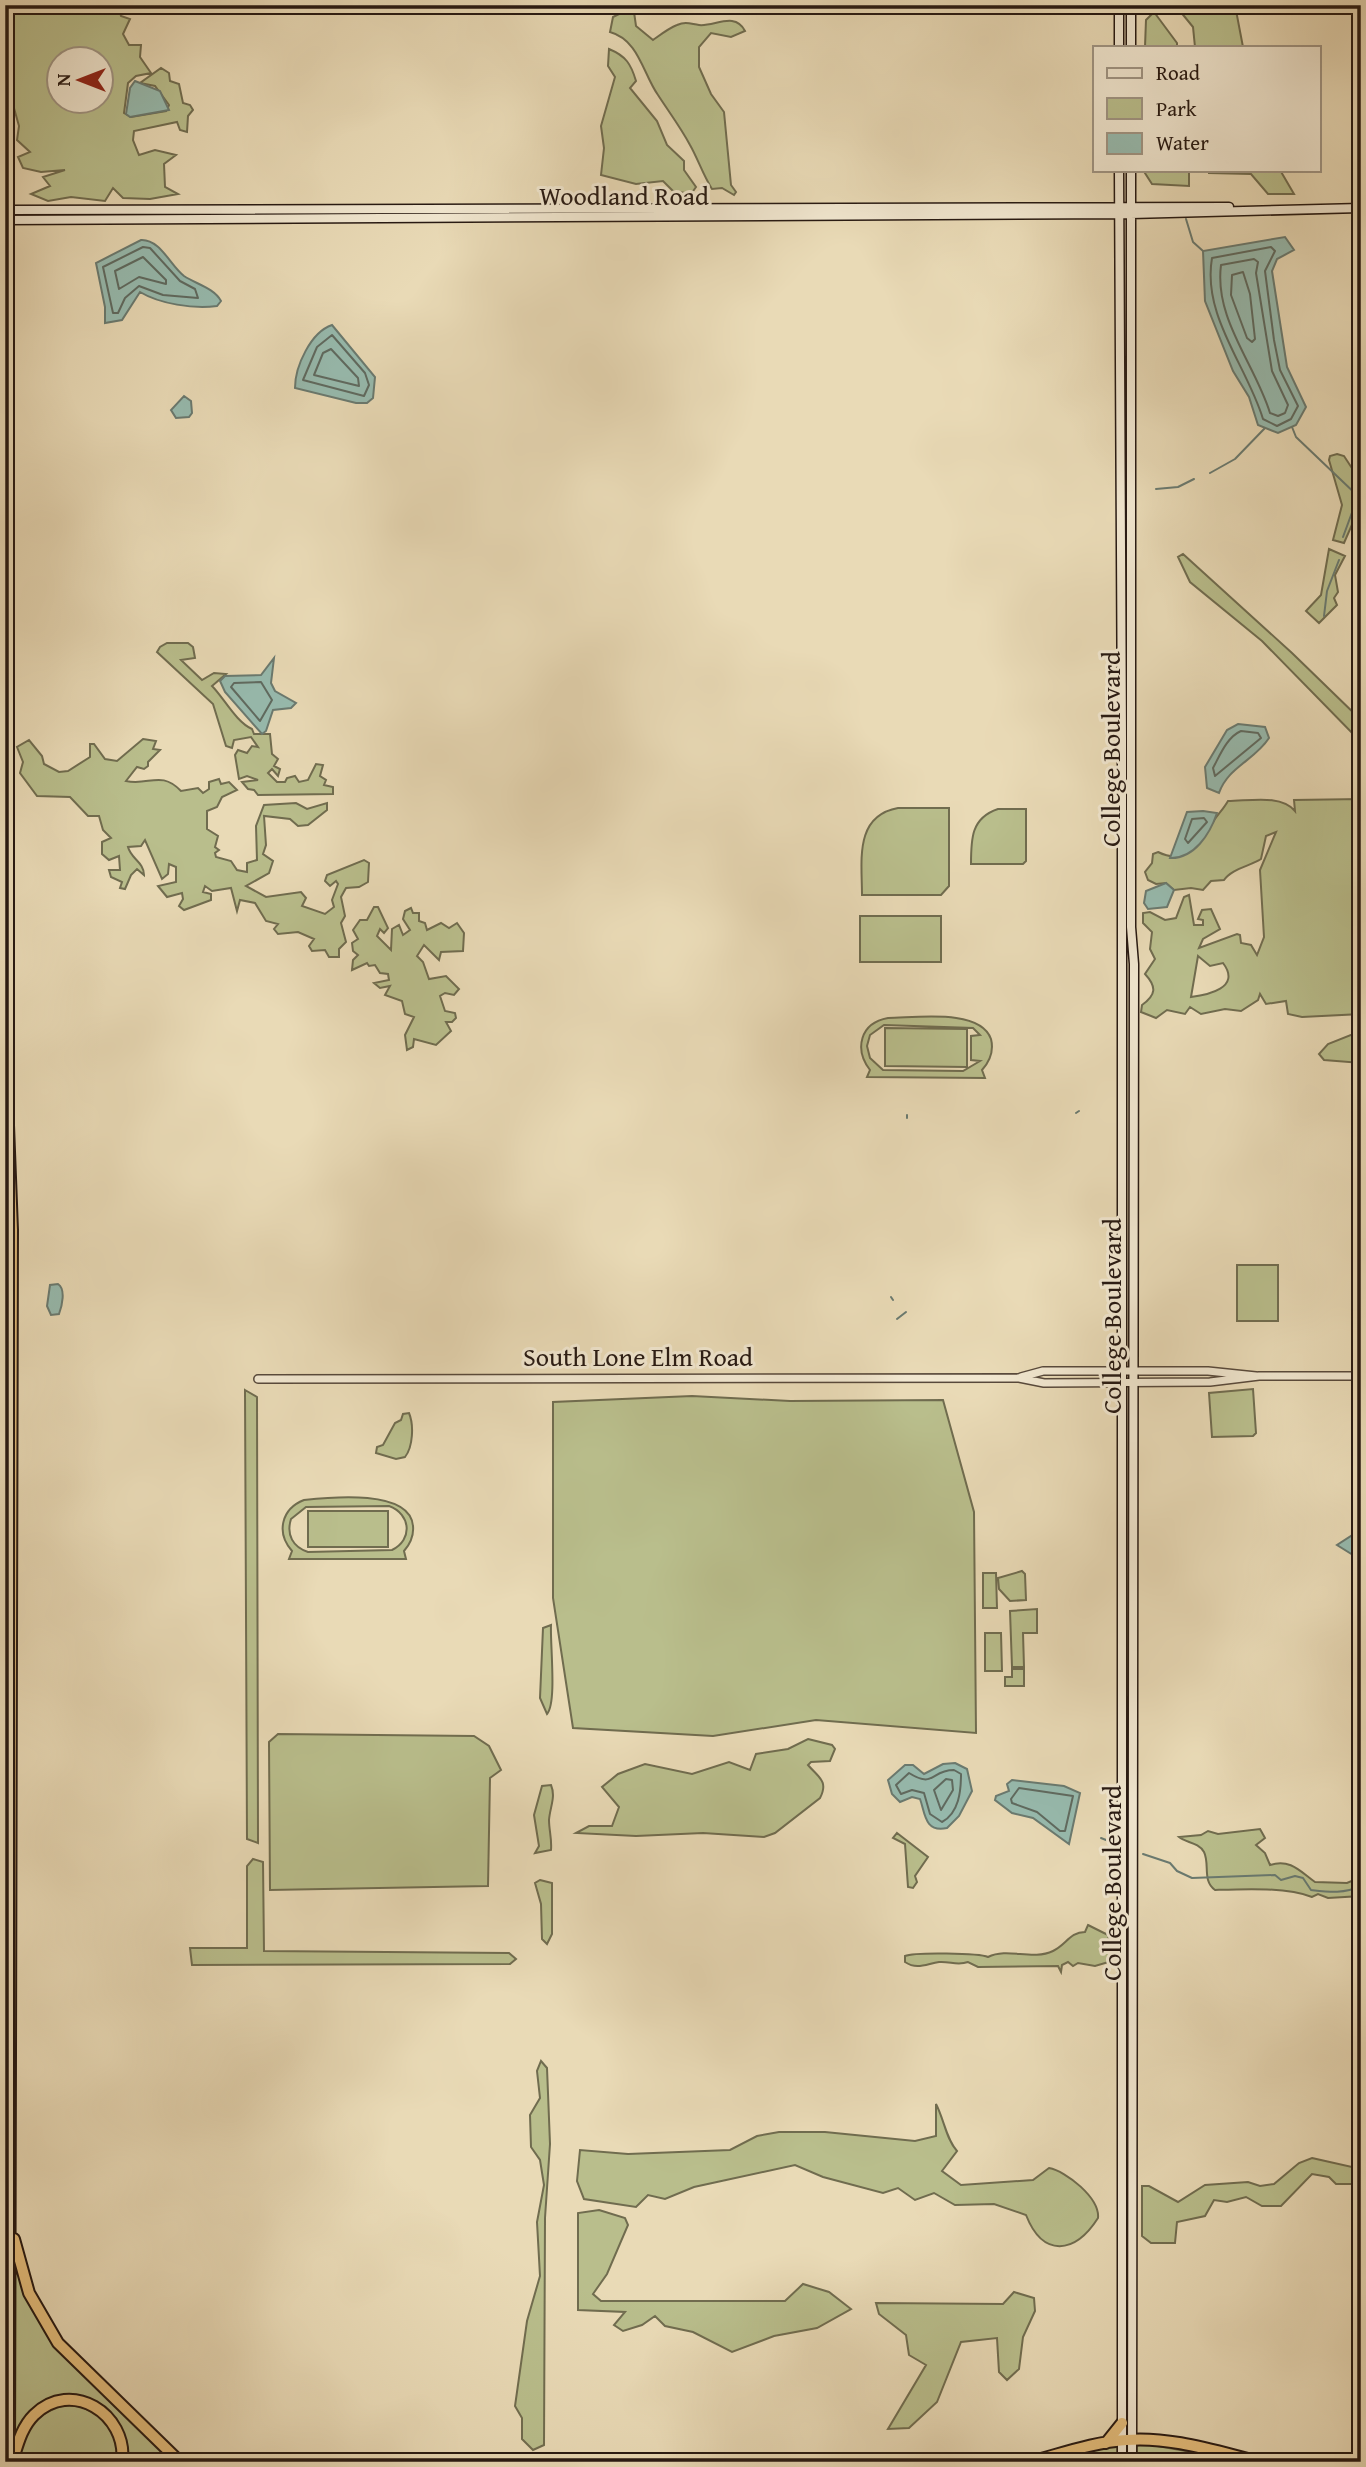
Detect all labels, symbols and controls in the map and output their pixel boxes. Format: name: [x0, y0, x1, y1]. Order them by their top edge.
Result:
north arrow: [46, 46, 116, 116]
legend: [1093, 46, 1320, 172]
text: Road: [1156, 57, 1201, 88]
text: N: [49, 73, 77, 86]
text: Park: [1156, 93, 1197, 124]
text: Water: [1156, 127, 1209, 158]
street label: Woodland Road: [539, 176, 709, 215]
street label: College Boulevard: [1091, 651, 1130, 847]
street label: College Boulevard: [1092, 1218, 1131, 1414]
street label: South Lone Elm Road: [523, 1337, 753, 1376]
street label: College Boulevard: [1092, 1785, 1131, 1981]

